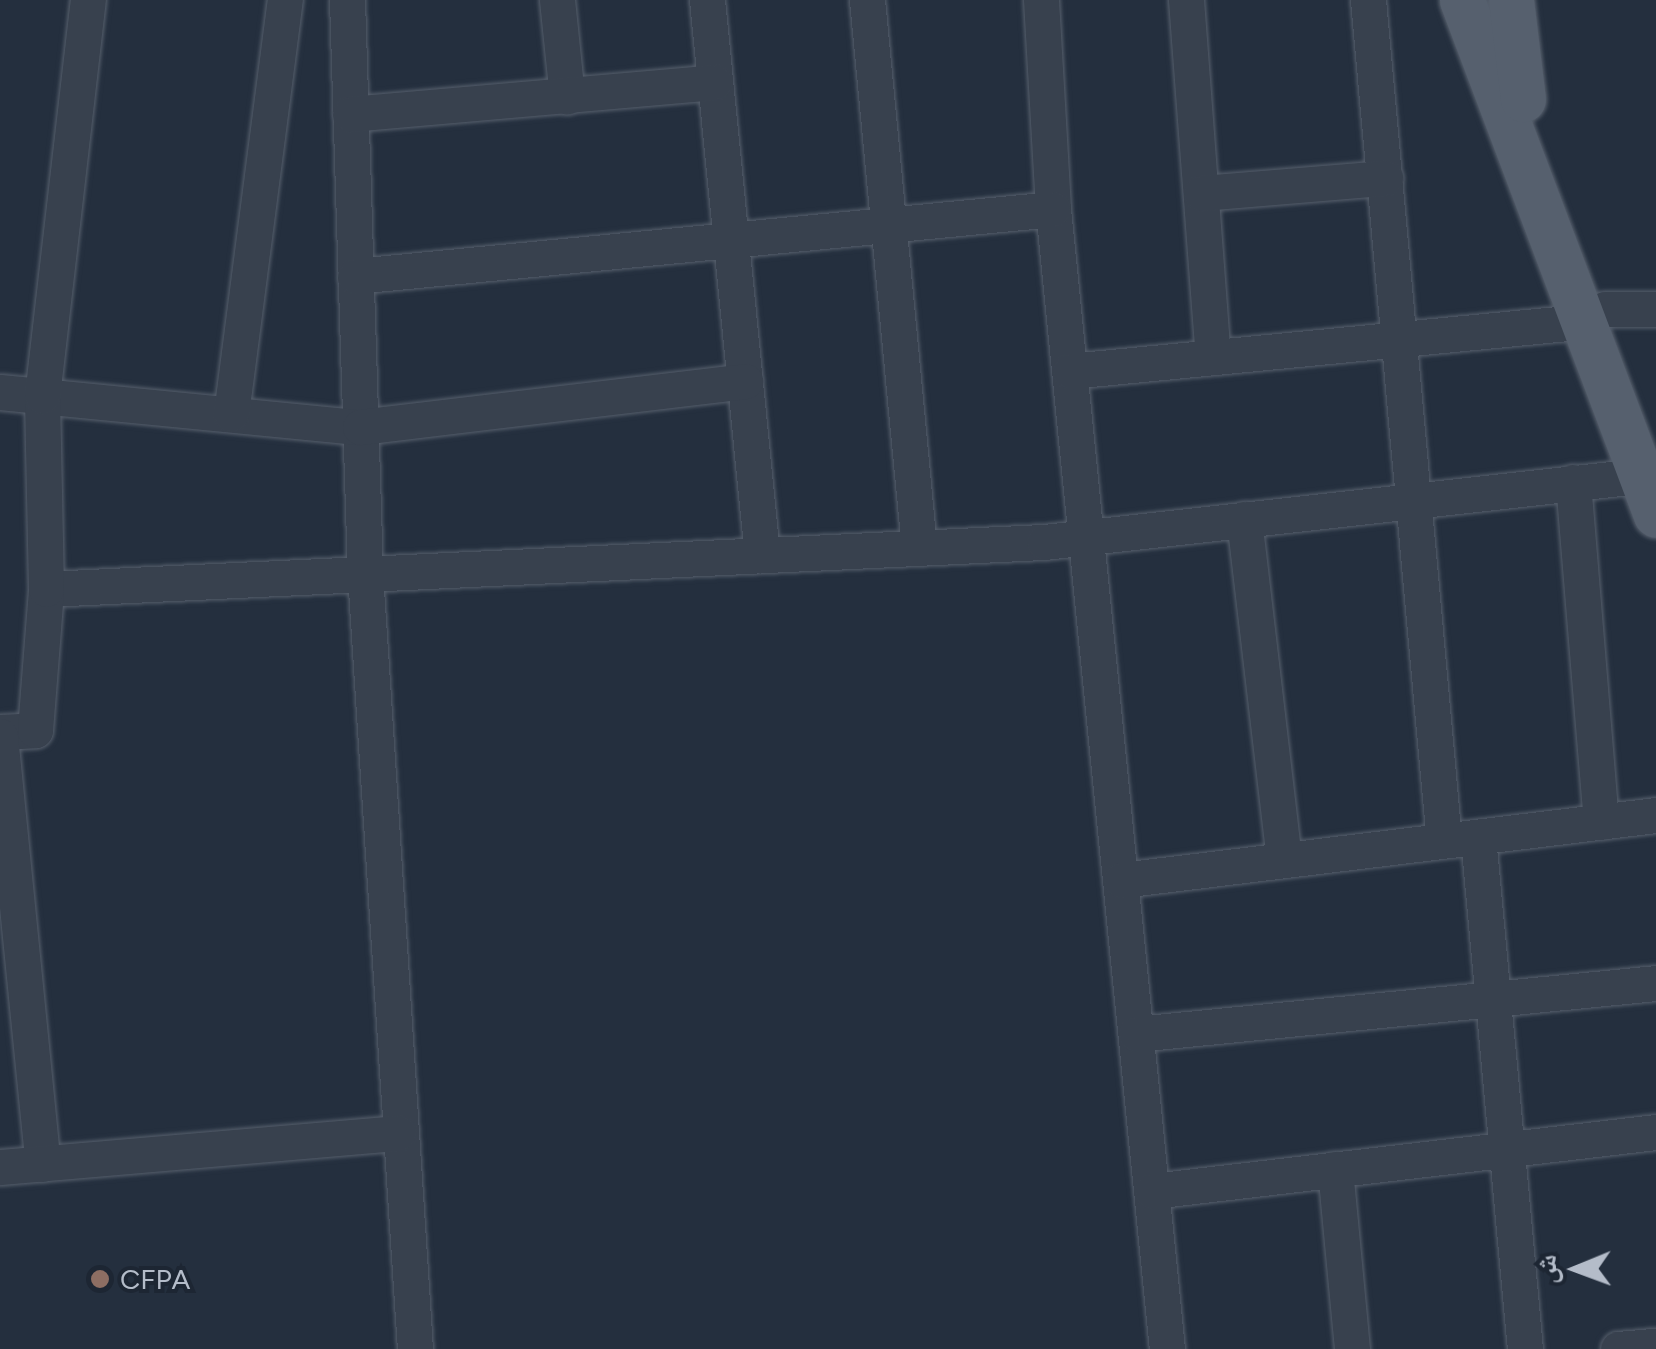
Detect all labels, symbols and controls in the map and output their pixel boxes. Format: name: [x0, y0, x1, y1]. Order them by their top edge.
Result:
north arrow: [1526, 1219, 1626, 1319]
text: ش: [1529, 1254, 1563, 1285]
place label: CFPA: [120, 1262, 191, 1296]
marker: CFPA: [89, 1268, 111, 1290]

